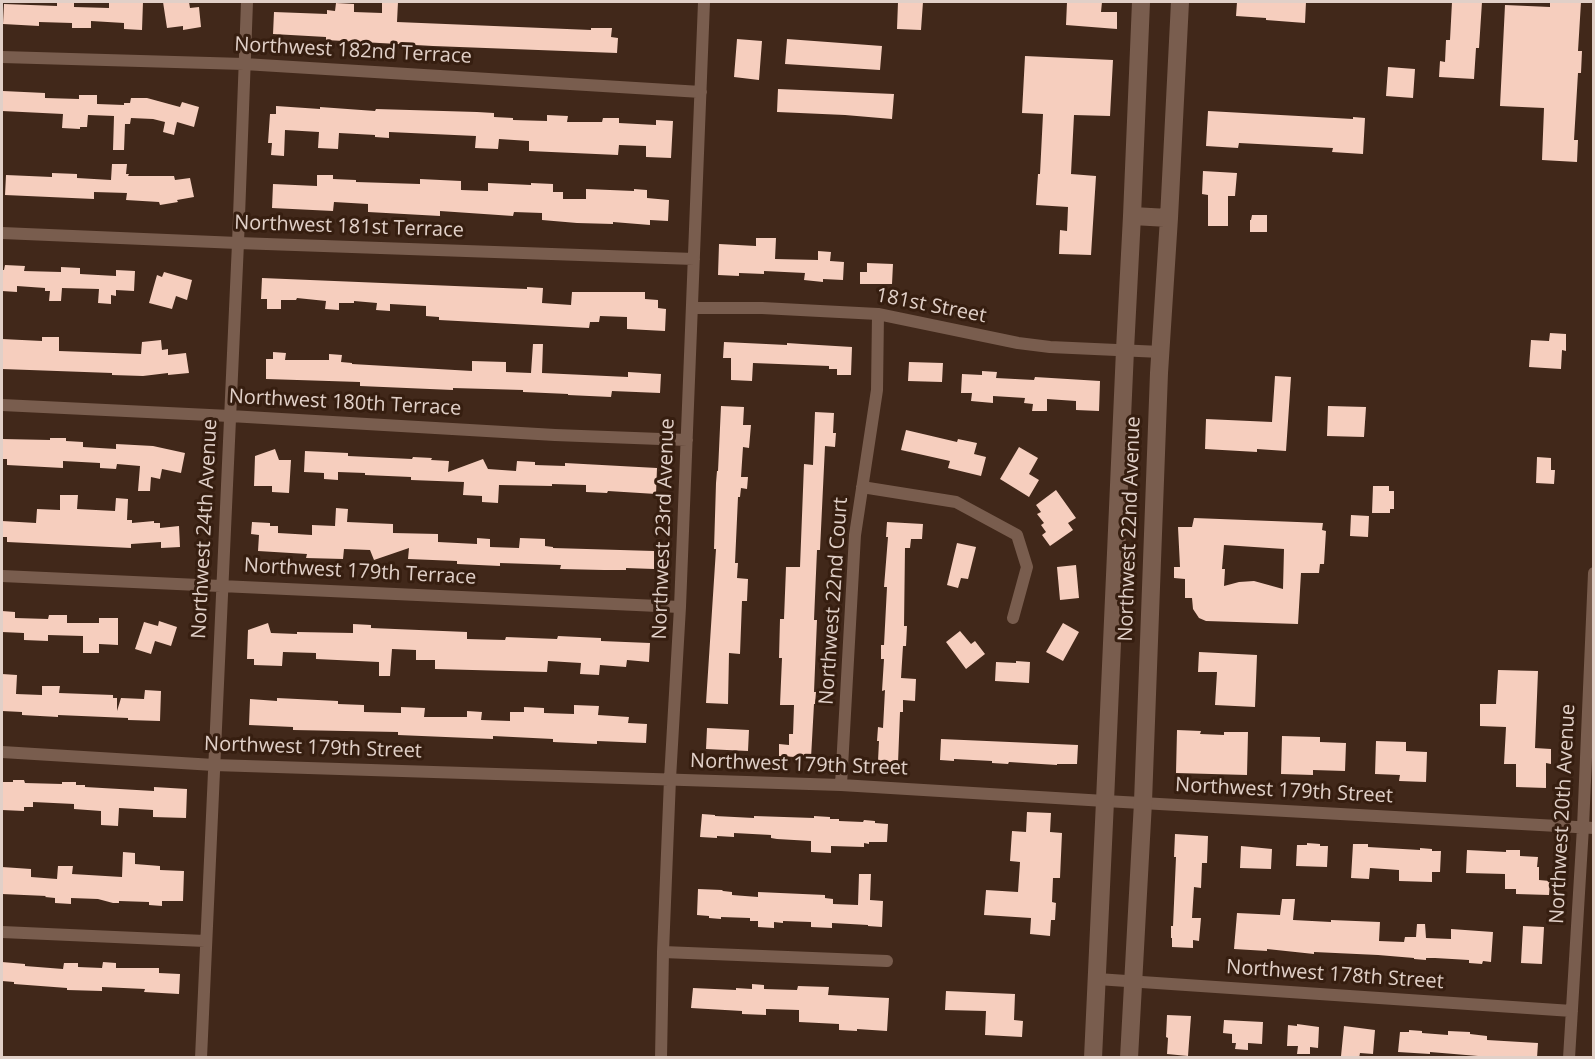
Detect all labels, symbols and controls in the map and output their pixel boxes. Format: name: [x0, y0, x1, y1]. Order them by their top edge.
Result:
street label: Northwest 182nd Terrace: [234, 33, 472, 69]
street label: Northwest 181st Terrace: [234, 211, 464, 243]
street label: 181st Street: [874, 284, 988, 328]
street label: Northwest 180th Terrace: [228, 385, 462, 421]
street label: Northwest 22nd Avenue: [1114, 416, 1146, 642]
street label: Northwest 24th Avenue: [187, 418, 223, 640]
street label: Northwest 23rd Avenue: [648, 418, 680, 640]
street label: Northwest 22nd Court: [815, 496, 853, 706]
street label: Northwest 179th Terrace: [243, 554, 477, 590]
street label: Northwest 20th Avenue: [1545, 703, 1581, 925]
street label: Northwest 179th Street: [204, 732, 422, 764]
street label: Northwest 179th Street: [690, 749, 908, 781]
street label: Northwest 179th Street: [1175, 773, 1393, 809]
street label: Northwest 178th Street: [1225, 955, 1445, 995]

